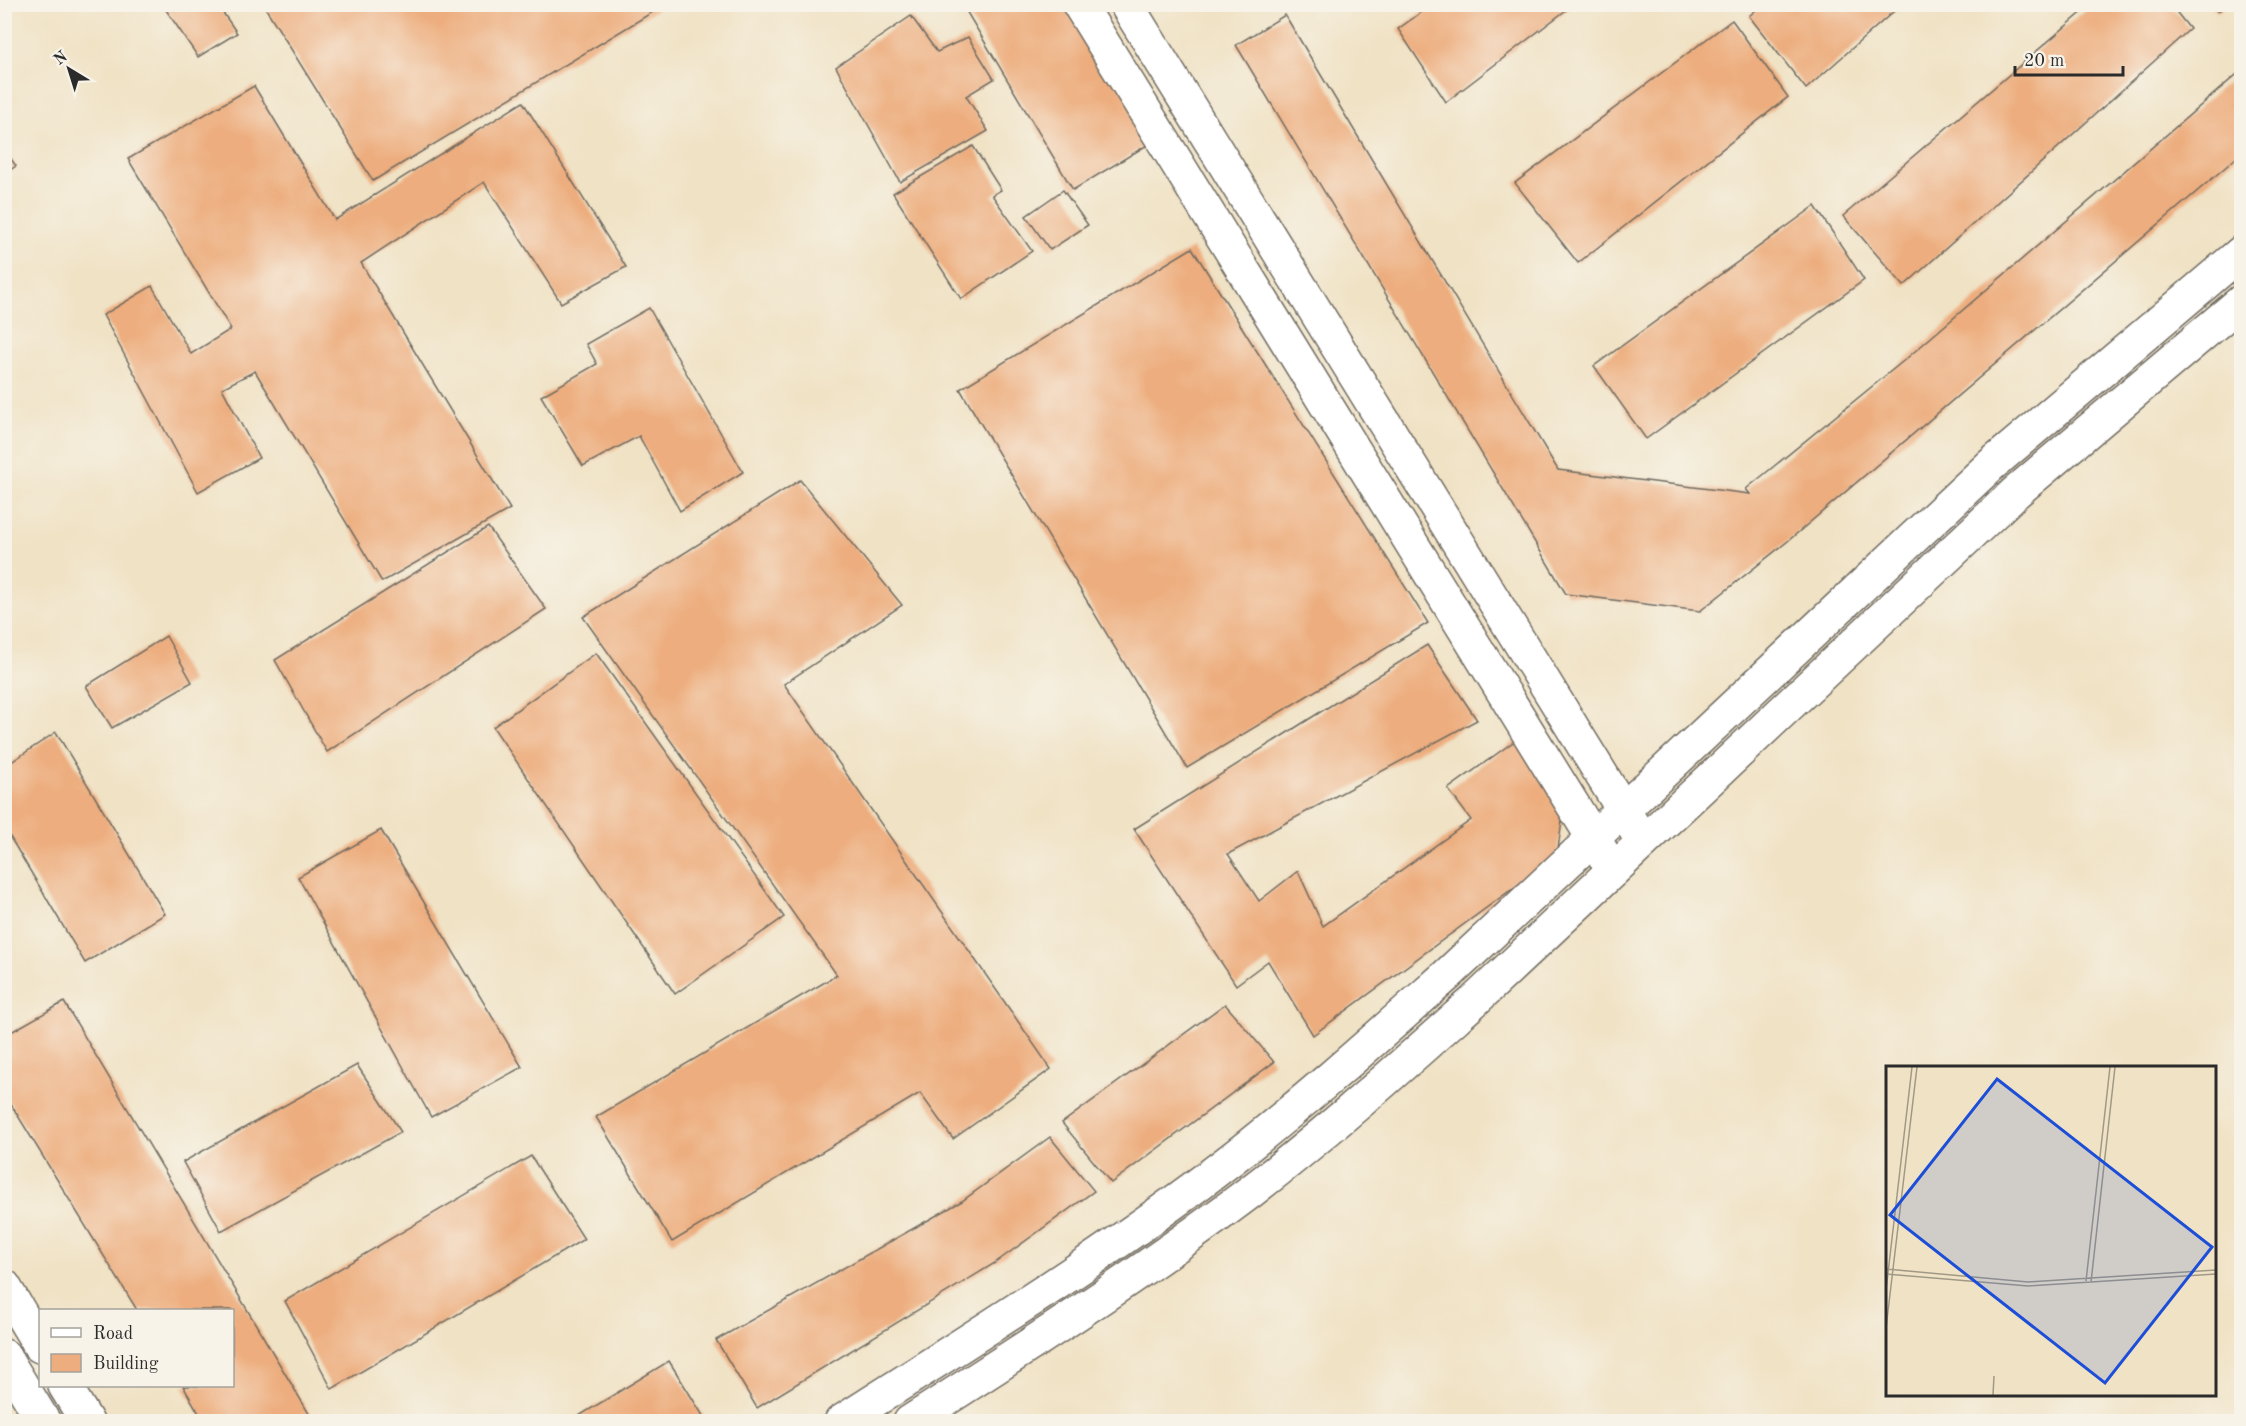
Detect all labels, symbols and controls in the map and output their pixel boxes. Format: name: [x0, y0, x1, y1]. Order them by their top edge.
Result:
north arrow: [39, 39, 99, 99]
scale bar: [2015, 39, 2123, 77]
text: N: [51, 48, 71, 69]
text: 20 m: [2024, 52, 2064, 70]
inset map: [1886, 1066, 2216, 1396]
legend: [39, 1309, 234, 1387]
text: Road: [93, 1325, 133, 1343]
text: Building: [93, 1355, 159, 1373]

